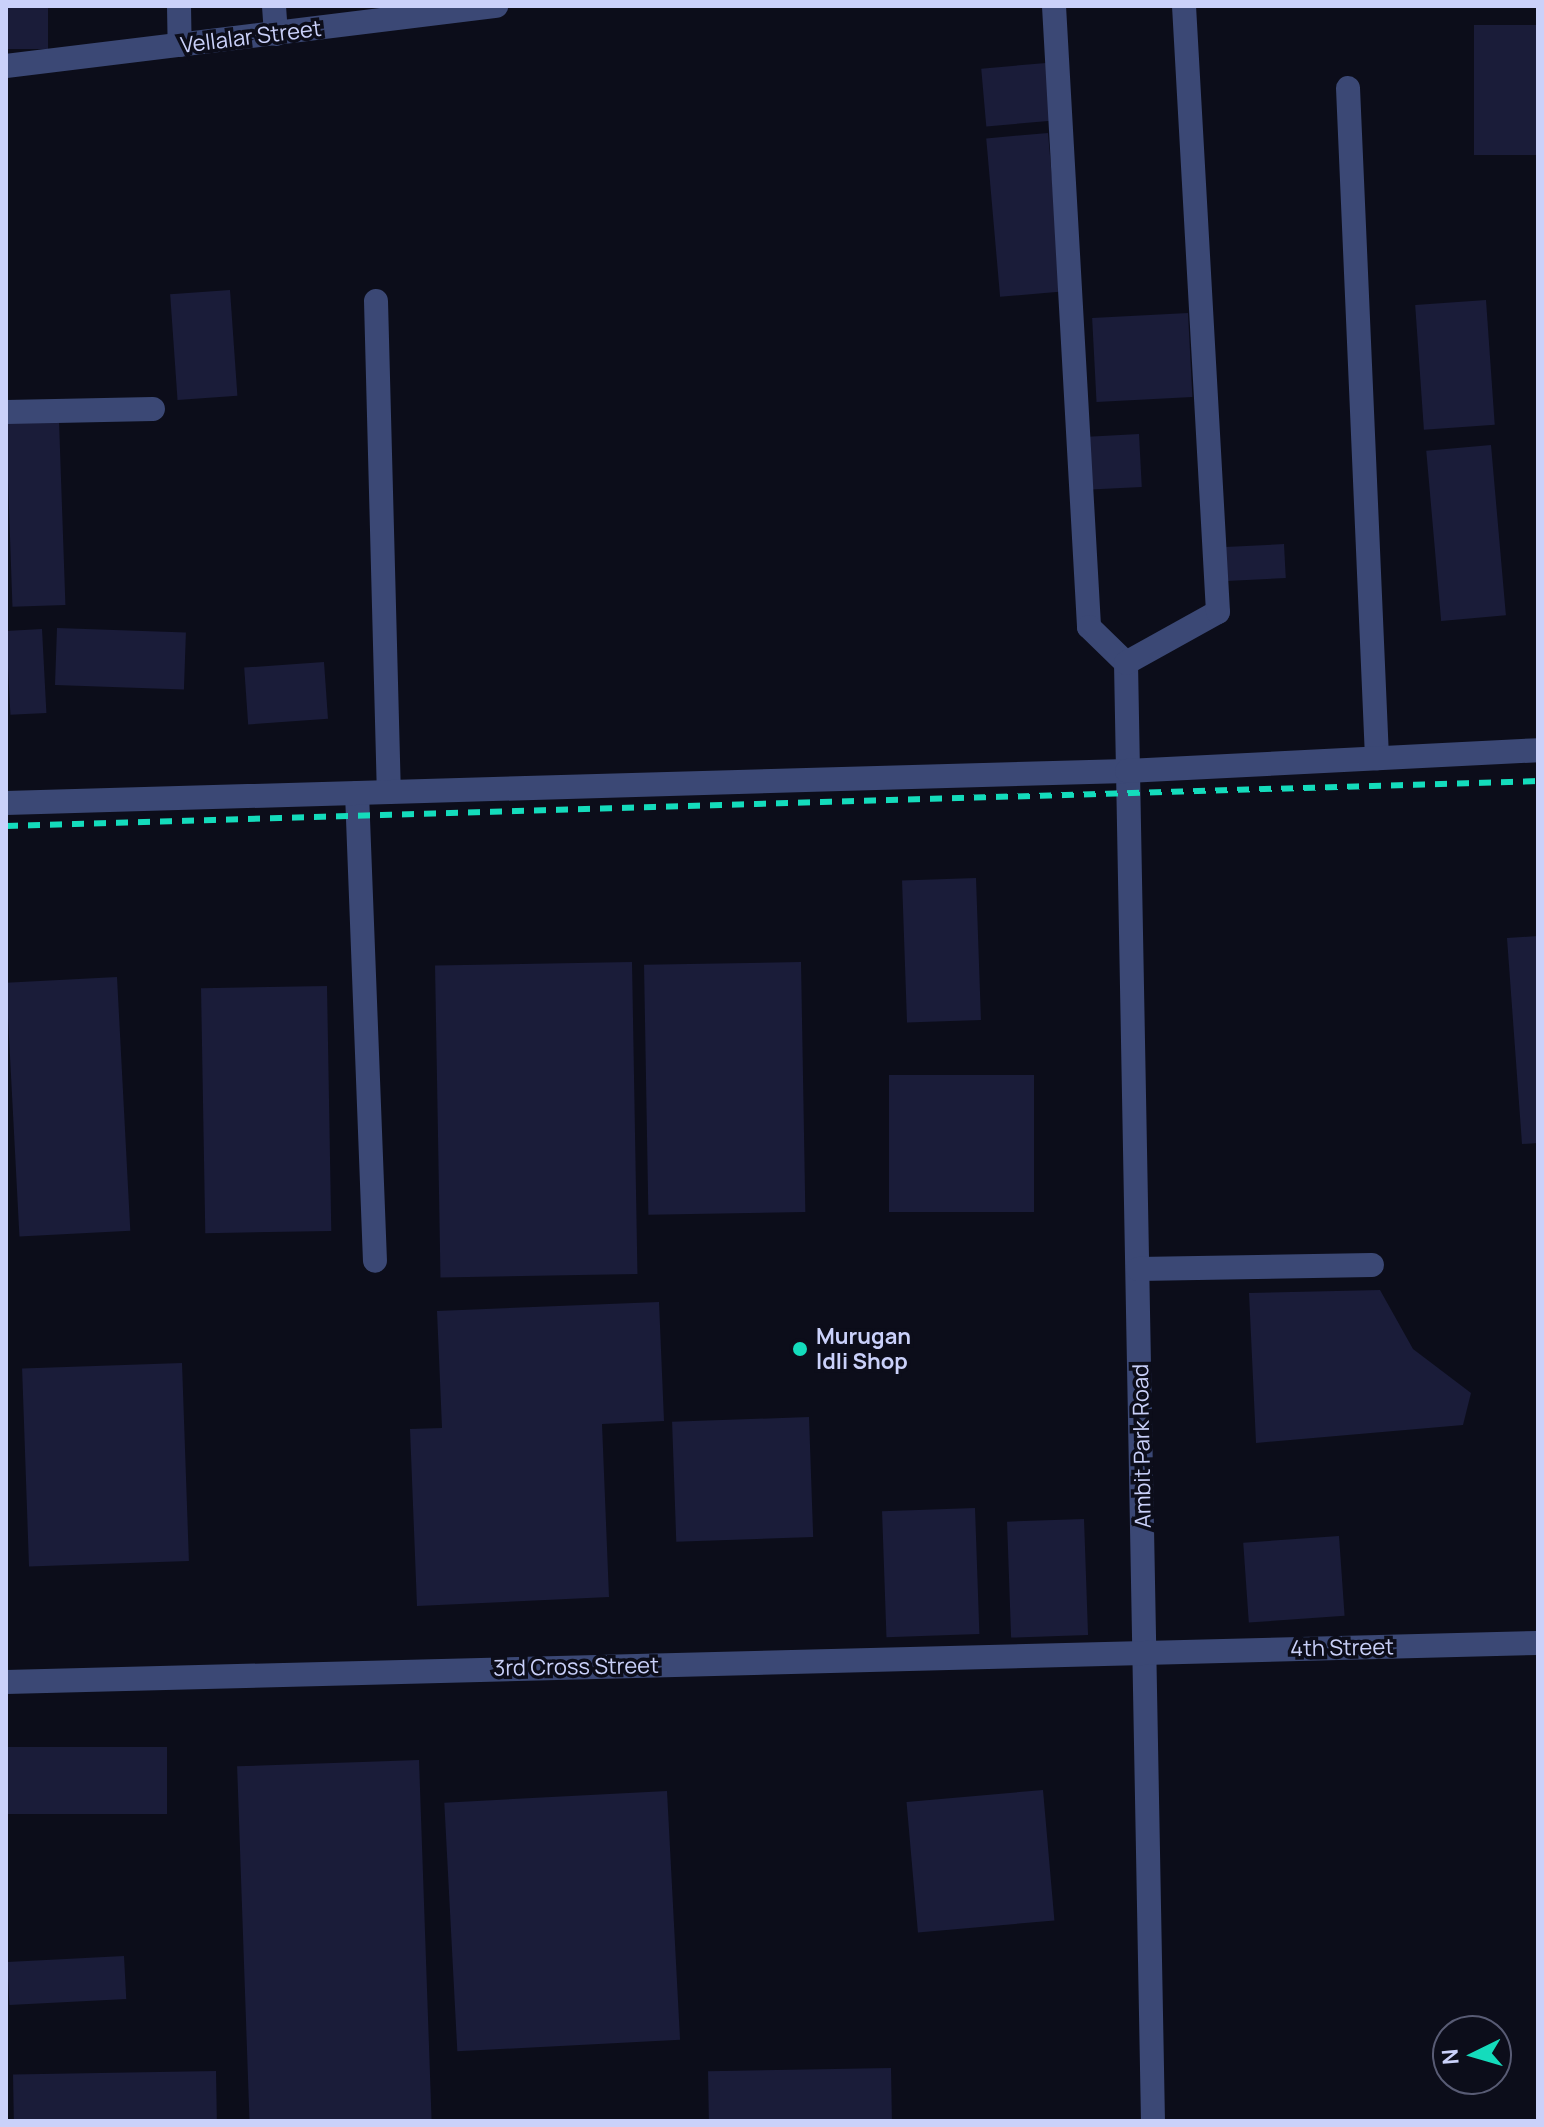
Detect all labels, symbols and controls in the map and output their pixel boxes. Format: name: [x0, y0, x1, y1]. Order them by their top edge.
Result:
street label: Vellalar Street: [179, 15, 323, 59]
place label: Murugan Idli Shop: [816, 1323, 911, 1374]
marker: Murugan Idli Shop: [791, 1340, 809, 1358]
street label: Ambit Park Road: [1127, 1364, 1157, 1528]
street label: 4th Street: [1290, 1634, 1394, 1662]
street label: 3rd Cross Street: [493, 1652, 659, 1682]
north arrow: [1432, 2015, 1512, 2095]
text: N: [1434, 2048, 1466, 2066]

